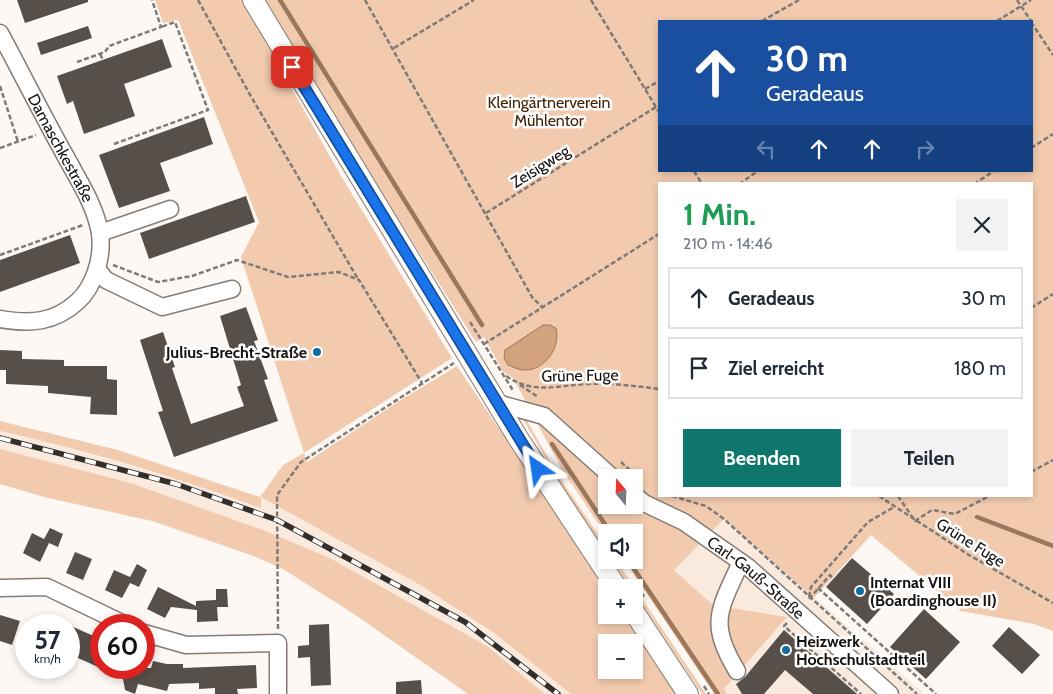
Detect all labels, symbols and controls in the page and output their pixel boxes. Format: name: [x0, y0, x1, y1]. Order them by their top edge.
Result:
text: 30 m: [766, 37, 848, 80]
icon: ahead: [683, 40, 748, 105]
pin: [271, 46, 313, 88]
icon: arrive: [278, 53, 306, 81]
text: Geradeaus: [766, 80, 864, 107]
street label: Damaschkestraße: [24, 90, 98, 205]
park label: Kleingärtnerverein Mühlentor: [488, 93, 610, 130]
icon: left: [752, 135, 780, 163]
icon: ahead: [805, 135, 833, 163]
icon: ahead: [858, 135, 886, 163]
icon: right: [911, 135, 939, 163]
street label: Zeisigweg: [507, 140, 574, 192]
text: 1 Min.: [683, 196, 756, 233]
button: close: [956, 199, 1008, 251]
text: 210 m · 14:46: [683, 234, 773, 253]
icon: ahead: [685, 284, 713, 312]
text: Geradeaus: [728, 287, 814, 310]
text: 30 m: [962, 287, 1006, 310]
place label: Julius-Brecht-Straße: [165, 343, 307, 362]
marker: Julius-Brecht-Straße: [311, 346, 323, 358]
icon: arrive: [685, 354, 713, 382]
text: Ziel erreicht: [728, 357, 824, 380]
text: 180 m: [954, 357, 1006, 380]
street label: Grüne Fuge: [541, 365, 619, 386]
button: Beenden: [683, 429, 841, 487]
button: Teilen: [851, 429, 1008, 487]
position arrow: [511, 442, 563, 494]
north arrow: [598, 469, 642, 514]
map controls: [598, 469, 643, 679]
street label: Grüne Fuge: [933, 514, 1008, 571]
button: sound: [598, 524, 643, 569]
street label: Carl-Gauß-Straße: [703, 532, 808, 623]
place label: Internat VIII (Boardinghouse II): [870, 573, 997, 610]
button: +: [598, 579, 643, 624]
marker: Internat VIII (Boardinghouse II): [854, 585, 866, 597]
speed limit sign: 60: [90, 614, 155, 679]
text: 57: [34, 625, 61, 655]
place label: Heizwerk Hochschulstadtteil: [796, 632, 925, 669]
button: −: [598, 634, 643, 679]
marker: Heizwerk Hochschulstadtteil: [780, 644, 792, 656]
text: km/h: [34, 651, 61, 666]

